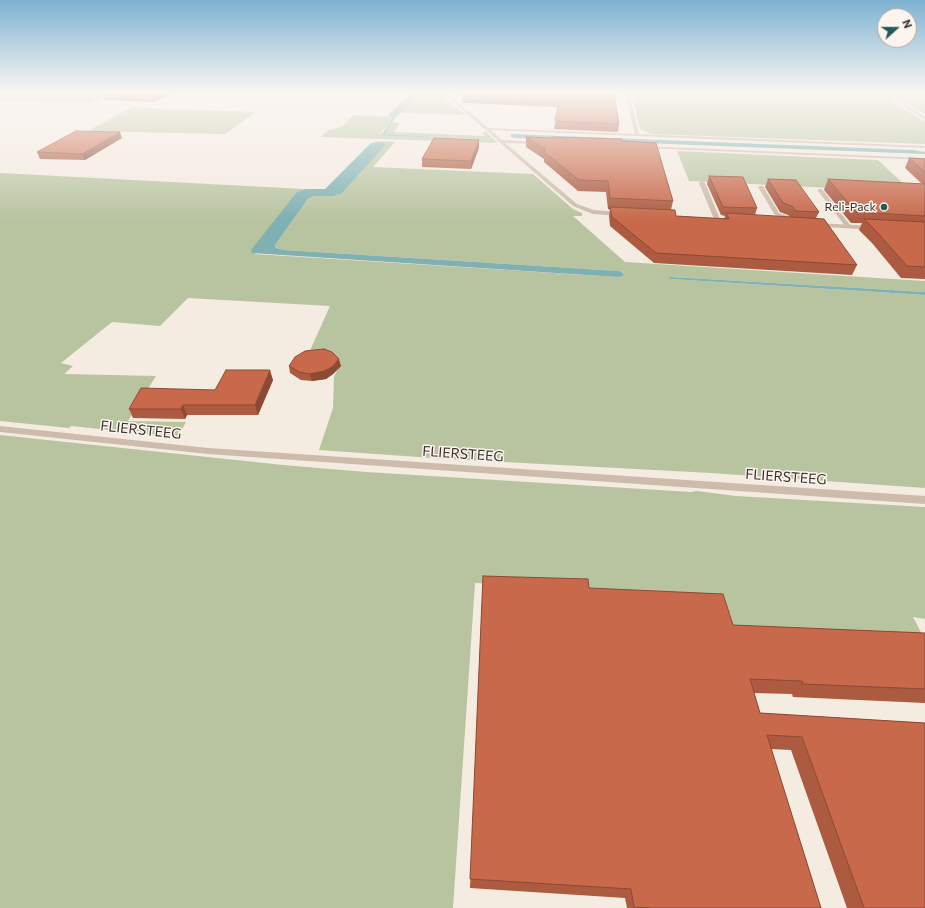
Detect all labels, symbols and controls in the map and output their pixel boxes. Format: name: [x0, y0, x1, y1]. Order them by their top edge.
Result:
north arrow: [877, 8, 917, 48]
text: N: [900, 18, 915, 30]
place label: Reli-Pack: [825, 200, 876, 214]
marker: Reli-Pack: [879, 202, 889, 212]
street label: FLIERSTEEG: [100, 417, 182, 443]
street label: FLIERSTEEG: [422, 443, 504, 465]
street label: FLIERSTEEG: [745, 466, 827, 488]

